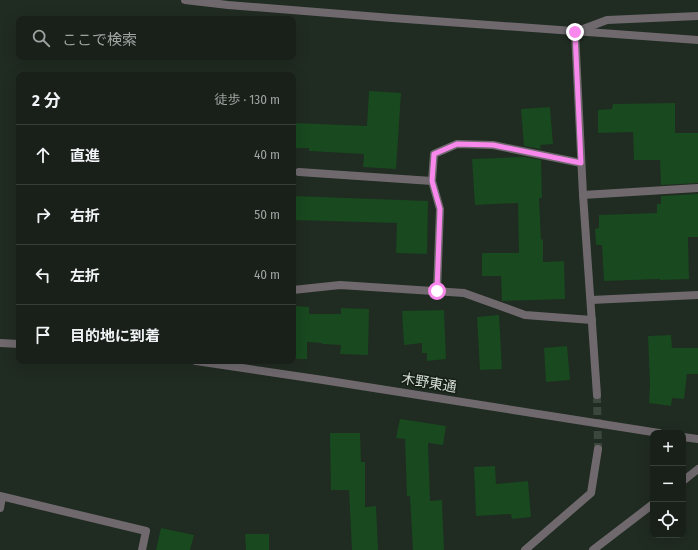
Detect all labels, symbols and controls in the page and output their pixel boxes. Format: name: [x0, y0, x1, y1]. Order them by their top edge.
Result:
search box: [16, 16, 296, 60]
route end: [566, 23, 584, 41]
icon: search: [30, 27, 52, 49]
text: ここで検索: [62, 31, 137, 49]
text: 2 分: [32, 90, 60, 111]
text: 徒歩 · 130 m: [214, 92, 280, 107]
icon: ahead: [32, 144, 54, 166]
text: 直進: [70, 147, 100, 165]
text: 40 m: [254, 147, 280, 162]
icon: right: [32, 204, 54, 226]
text: 右折: [70, 207, 100, 225]
text: 50 m: [254, 207, 280, 222]
icon: left: [32, 264, 54, 286]
text: 左折: [70, 267, 100, 285]
text: 40 m: [254, 267, 280, 282]
route start: [428, 282, 446, 300]
icon: arrive: [32, 324, 54, 346]
text: 目的地に到着: [70, 327, 160, 345]
street label: 木野東通: [400, 370, 458, 396]
map controls: [650, 430, 686, 538]
button: +: [650, 430, 686, 466]
button: −: [650, 466, 686, 502]
button: locate: [650, 502, 686, 538]

